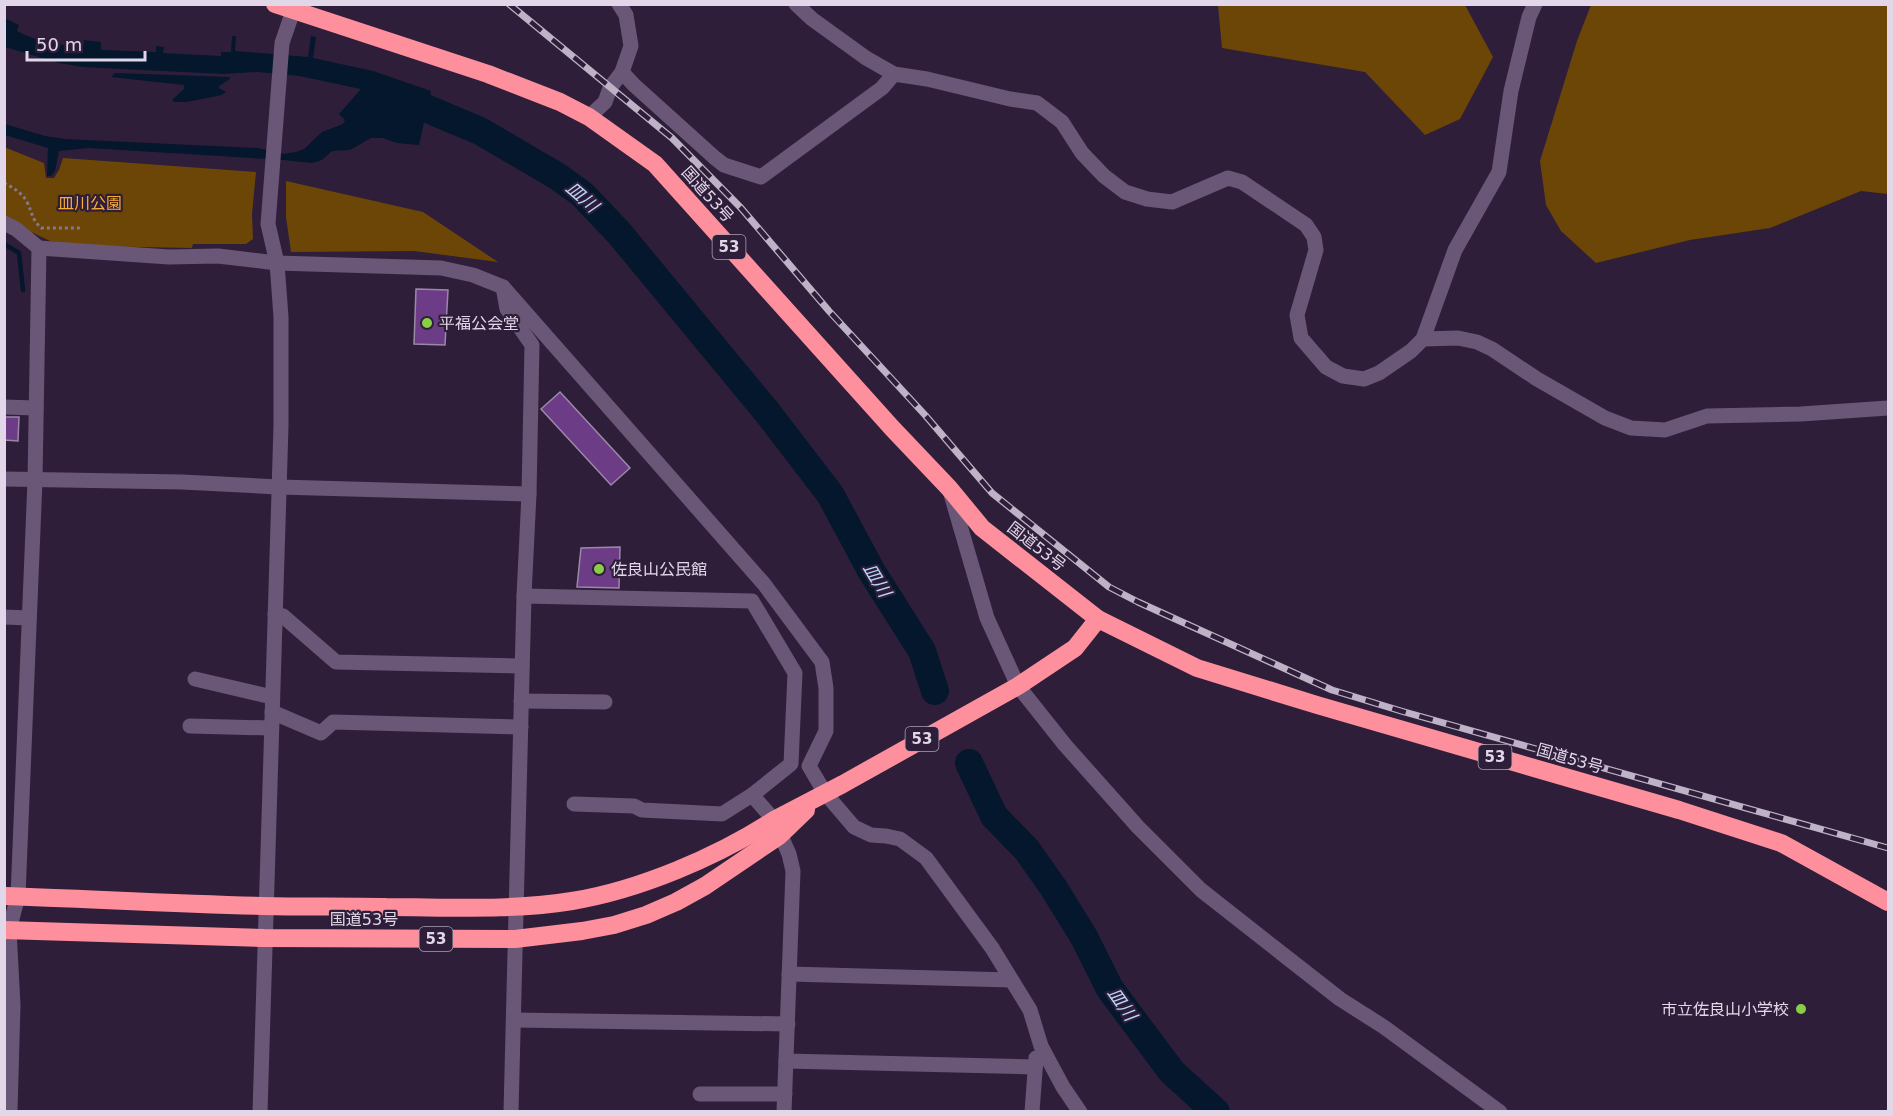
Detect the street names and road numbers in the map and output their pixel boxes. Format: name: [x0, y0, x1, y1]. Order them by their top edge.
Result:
street label: 国道53号: [678, 163, 738, 226]
road number: 53: [712, 235, 746, 259]
street label: 国道53号: [1004, 518, 1069, 575]
road number: 53: [906, 727, 938, 751]
street label: 国道53号: [1534, 740, 1605, 777]
road number: 53: [1478, 745, 1512, 769]
street label: 国道53号: [330, 910, 398, 929]
road number: 53: [420, 927, 452, 951]

